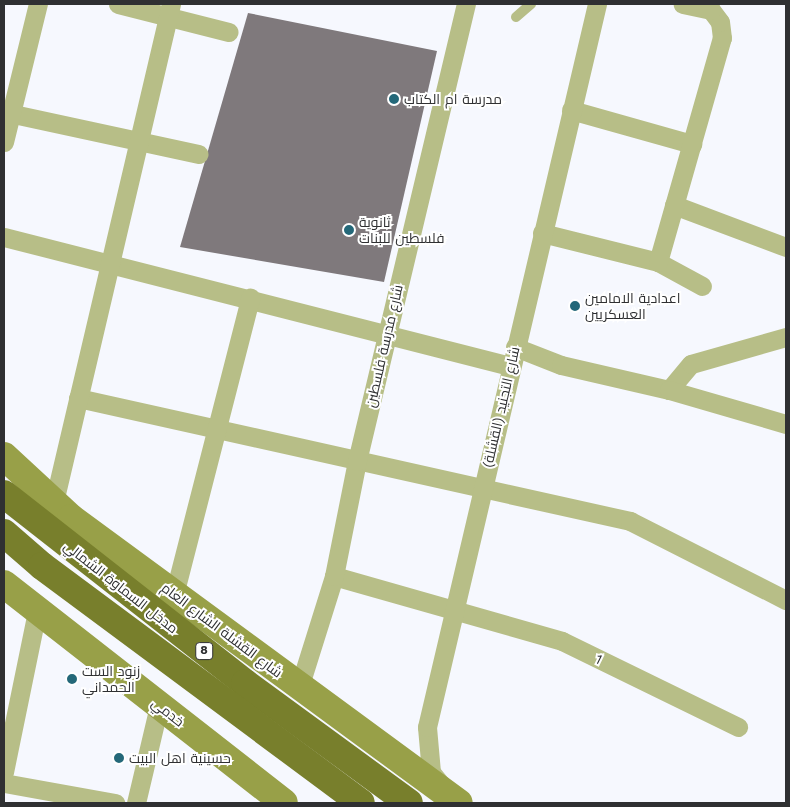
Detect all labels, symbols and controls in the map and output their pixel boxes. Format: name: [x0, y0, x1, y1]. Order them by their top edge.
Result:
place label: مدرسة ام الكتاب: [404, 91, 502, 107]
marker: مدرسة ام الكتاب: [388, 93, 400, 105]
place label: ثانوية فلسطين للبنات: [359, 214, 445, 246]
marker: ثانوية فلسطين للبنات: [343, 224, 355, 236]
street label: شارع مدرسة فلسطين: [362, 283, 406, 409]
place label: اعدادية الامامين العسكريين: [585, 290, 680, 322]
marker: اعدادية الامامين العسكريين: [569, 300, 581, 312]
street label: شارع التجنيد (القشلة): [479, 345, 523, 469]
street label: مدخل السماوة الشمالي: [61, 537, 181, 637]
street label: شارع القشلة الشارع العام: [158, 579, 286, 681]
road number: 8: [194, 641, 214, 660]
street label: 1: [593, 650, 605, 668]
place label: زنود الست الحمداني: [82, 663, 140, 696]
marker: زنود الست الحمداني: [66, 673, 78, 685]
street label: خدمي: [148, 694, 188, 730]
place label: حسينية اهل البيت: [129, 750, 231, 766]
marker: حسينية اهل البيت: [113, 752, 125, 764]

